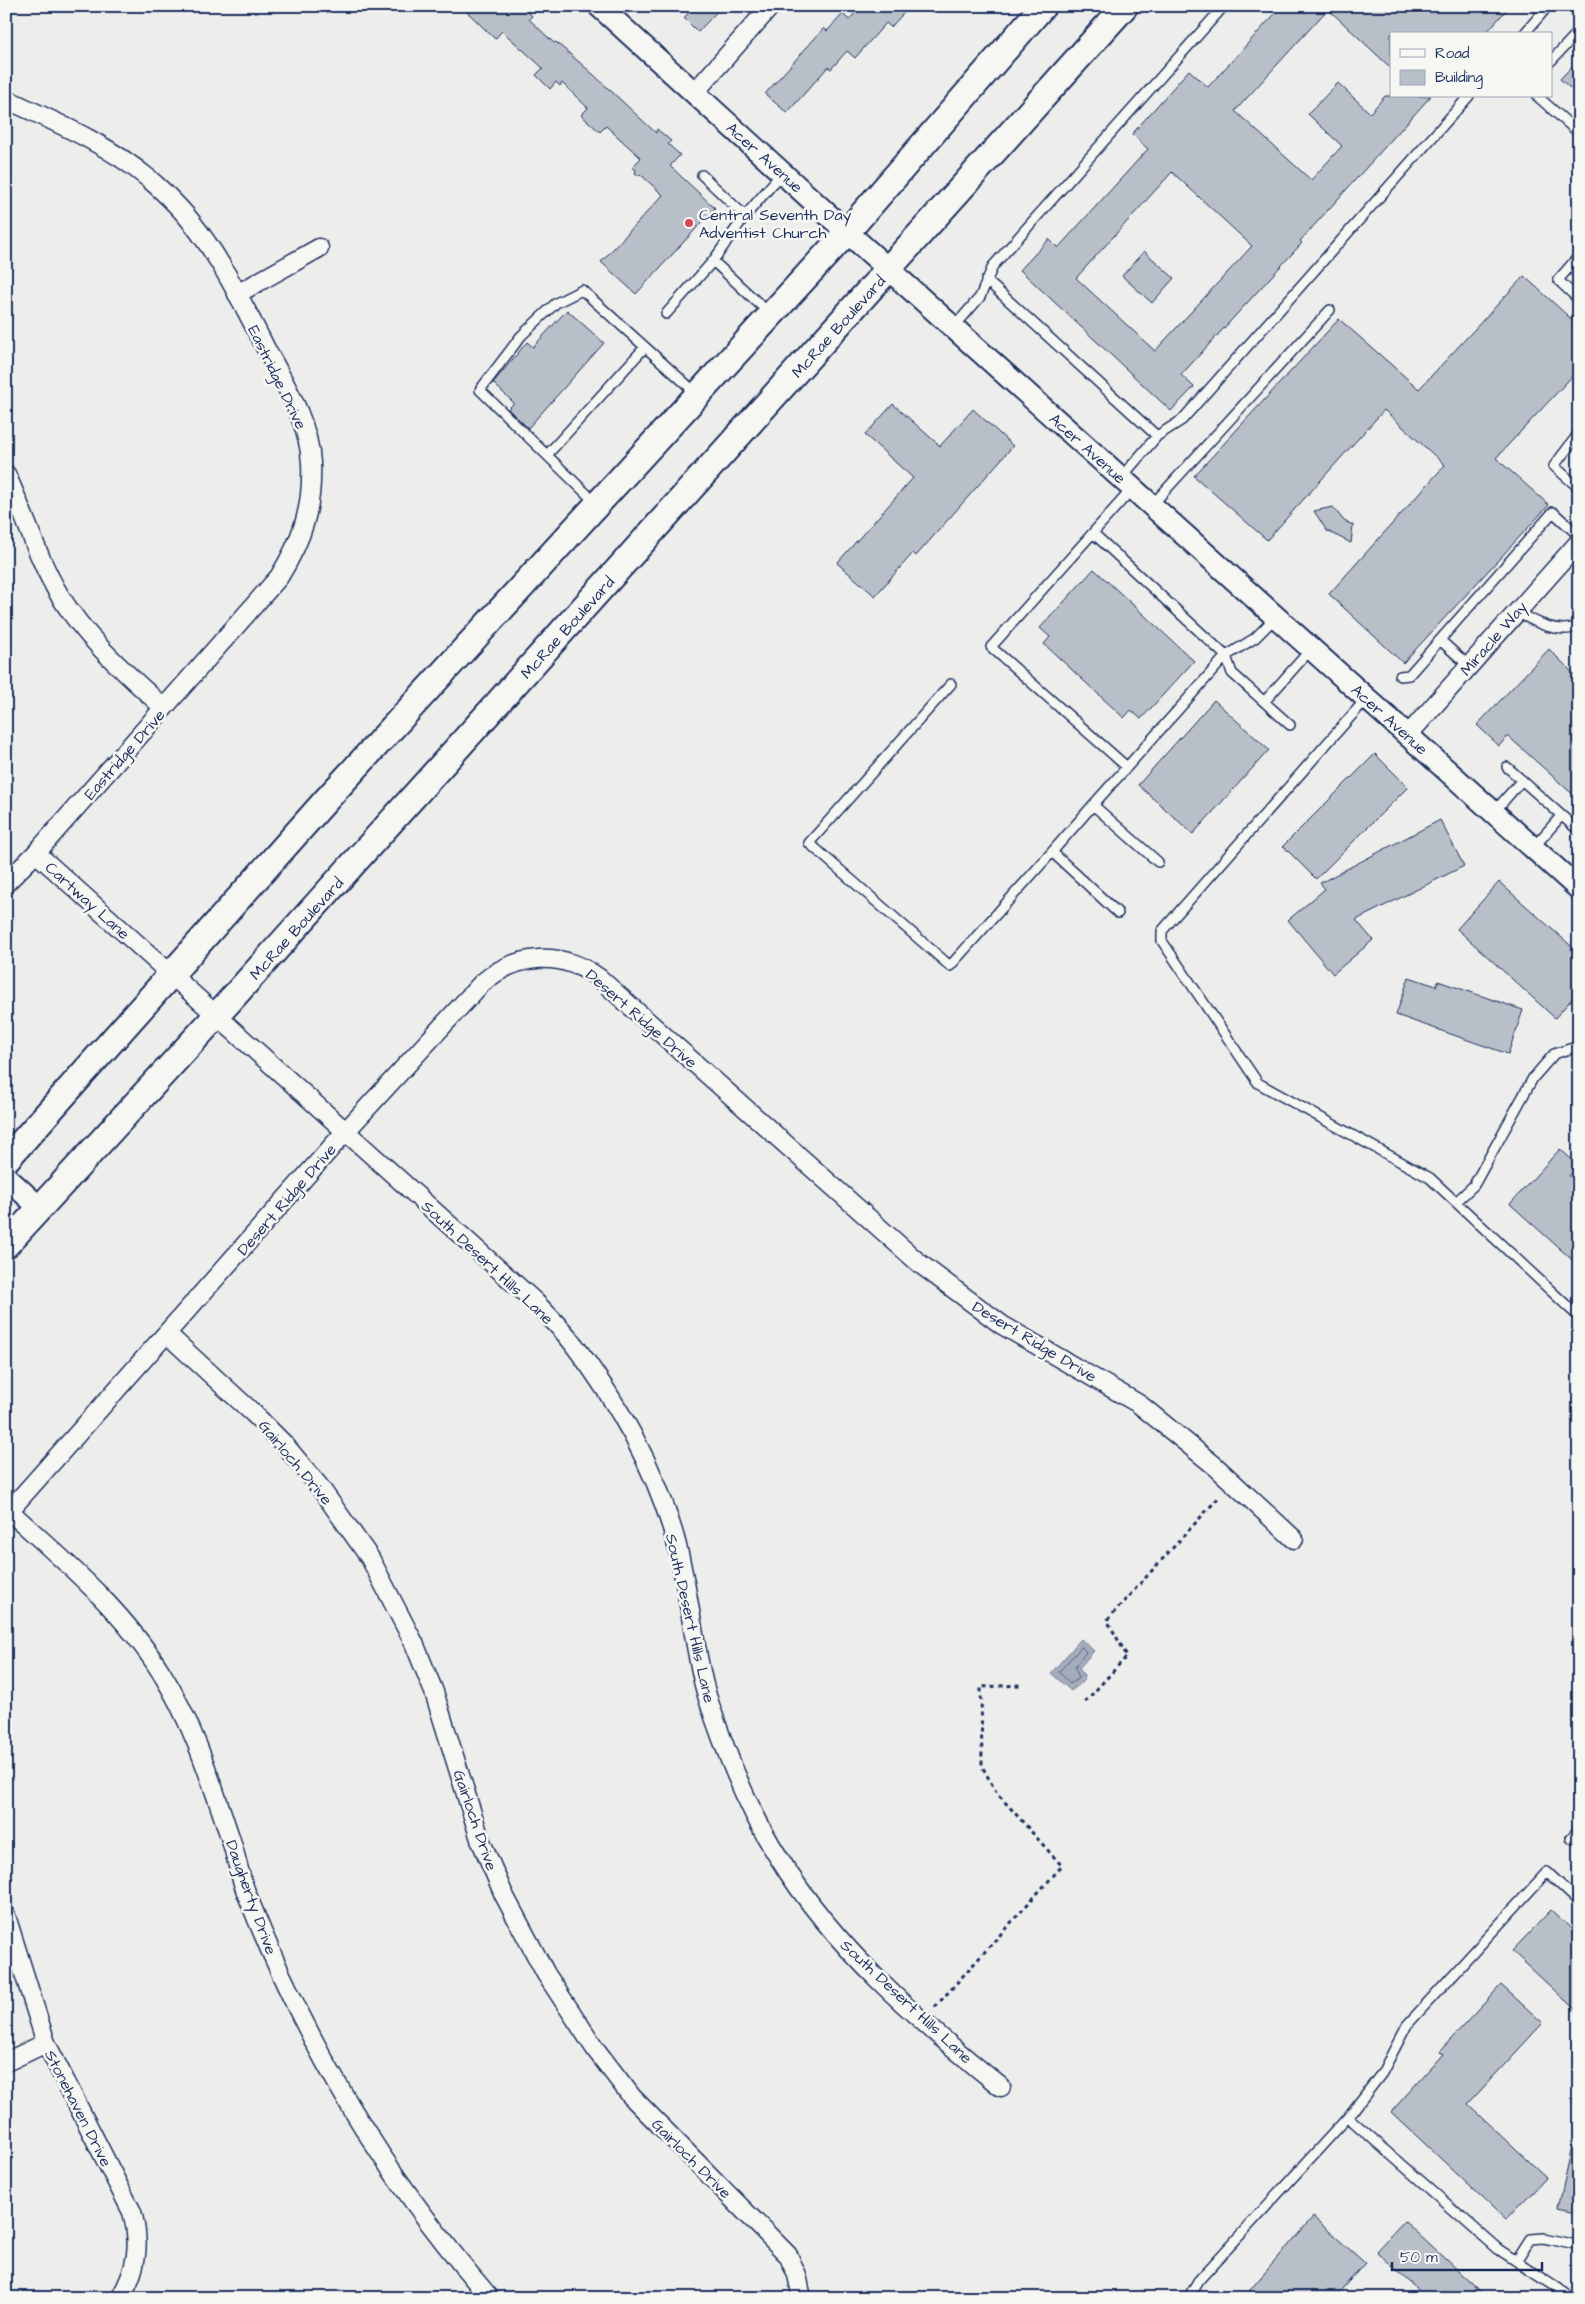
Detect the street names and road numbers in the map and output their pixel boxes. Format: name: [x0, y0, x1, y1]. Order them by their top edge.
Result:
street label: Acer Avenue: [721, 117, 808, 198]
street label: McRae Boulevard: [787, 271, 891, 383]
street label: Eastridge Drive: [241, 322, 312, 434]
street label: Acer Avenue: [1044, 408, 1131, 489]
street label: McRae Boulevard: [516, 572, 620, 684]
street label: Miracle Way: [1455, 596, 1533, 681]
street label: Acer Avenue: [1346, 679, 1433, 760]
street label: Eastridge Drive: [79, 704, 171, 805]
street label: Cartway Lane: [40, 857, 135, 946]
street label: McRae Boulevard: [245, 873, 349, 985]
street label: Desert Ridge Drive: [580, 964, 702, 1074]
street label: Desert Ridge Drive: [232, 1139, 342, 1261]
street label: South Desert Hills Lane: [417, 1196, 558, 1330]
street label: Desert Ridge Drive: [968, 1296, 1101, 1389]
street label: Gairloch Drive: [253, 1415, 338, 1510]
street label: South Desert Hills Lane: [660, 1531, 720, 1705]
street label: Gairloch Drive: [448, 1767, 503, 1874]
street label: Daugherty Drive: [219, 1837, 282, 1958]
street label: South Desert Hills Lane: [836, 1935, 977, 2069]
street label: Stonehaven Drive: [39, 2046, 117, 2171]
street label: Gairloch Drive: [646, 2114, 736, 2204]

